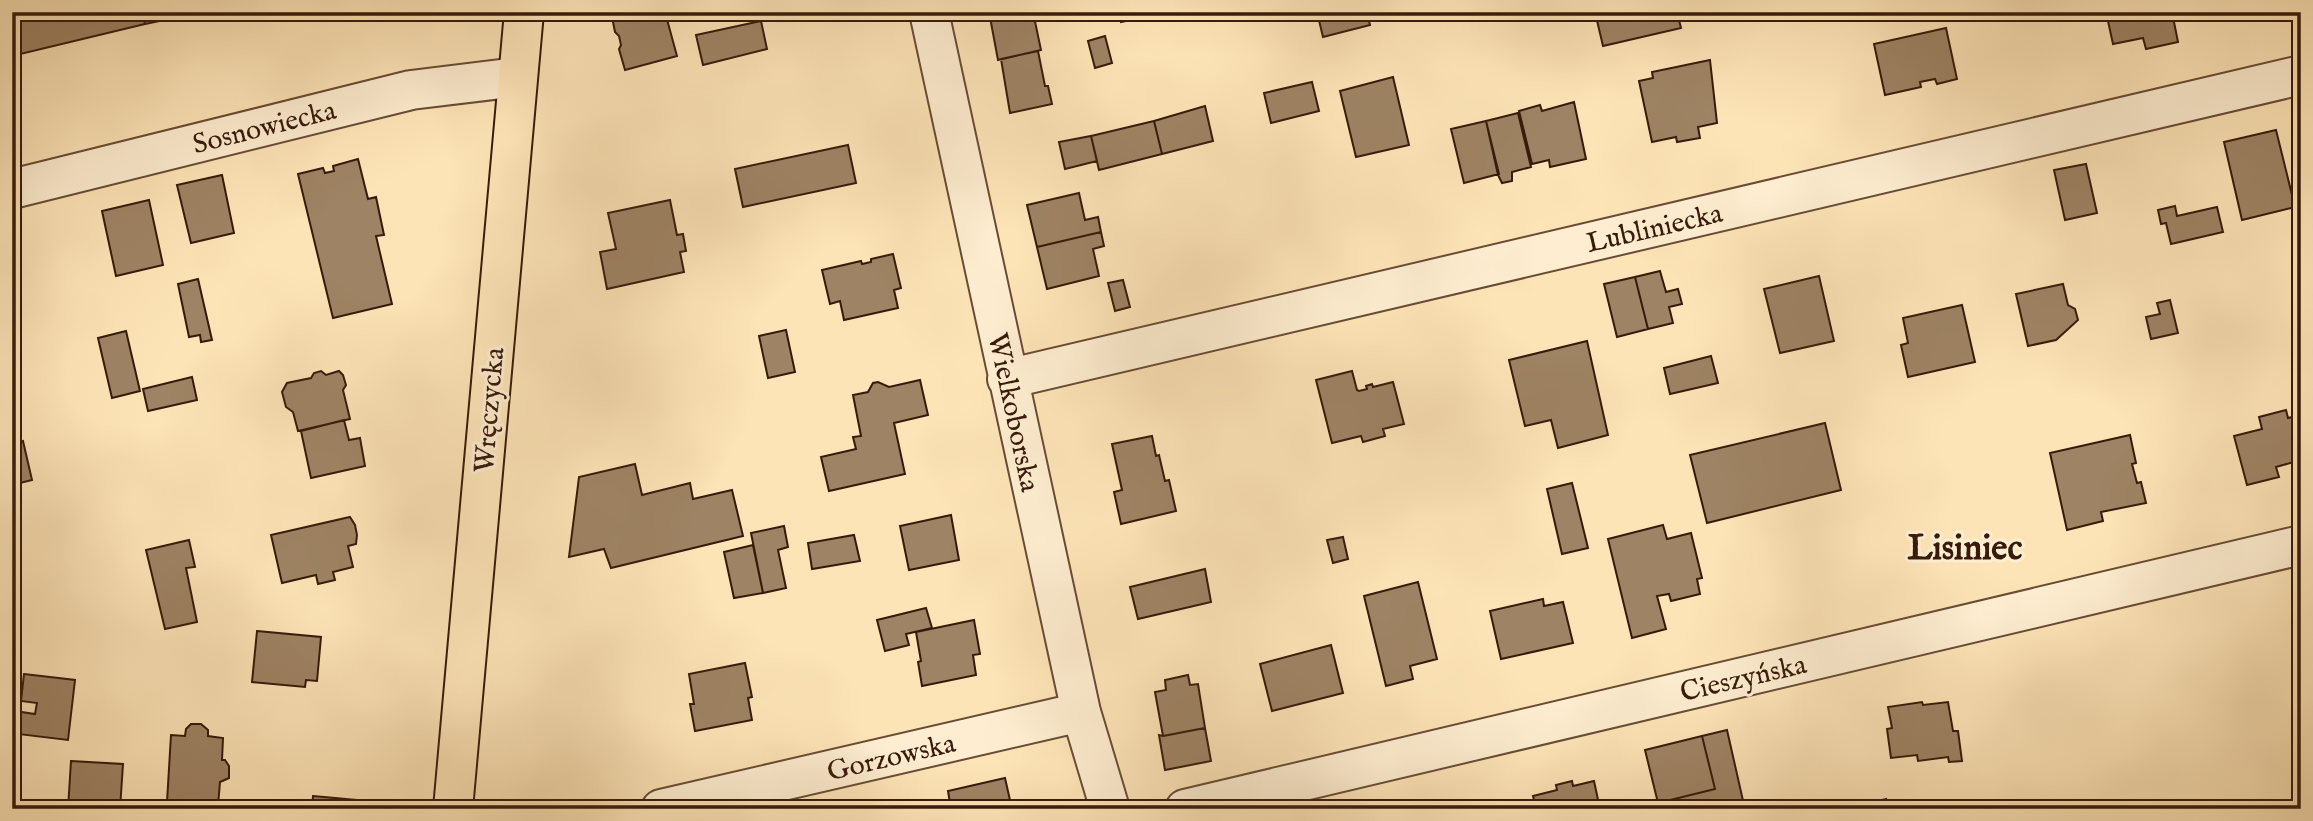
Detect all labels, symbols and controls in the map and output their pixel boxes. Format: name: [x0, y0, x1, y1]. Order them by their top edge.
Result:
street label: Sosnowiecka: [189, 93, 341, 163]
street label: Lubliniecka: [1583, 197, 1727, 262]
street label: Wielkoborska: [979, 330, 1047, 496]
street label: Wręczycka: [468, 345, 513, 474]
district label: Lisiniec: [1908, 527, 2022, 572]
street label: Cieszyńska: [1677, 648, 1811, 711]
street label: Gorzowska: [824, 726, 960, 790]

